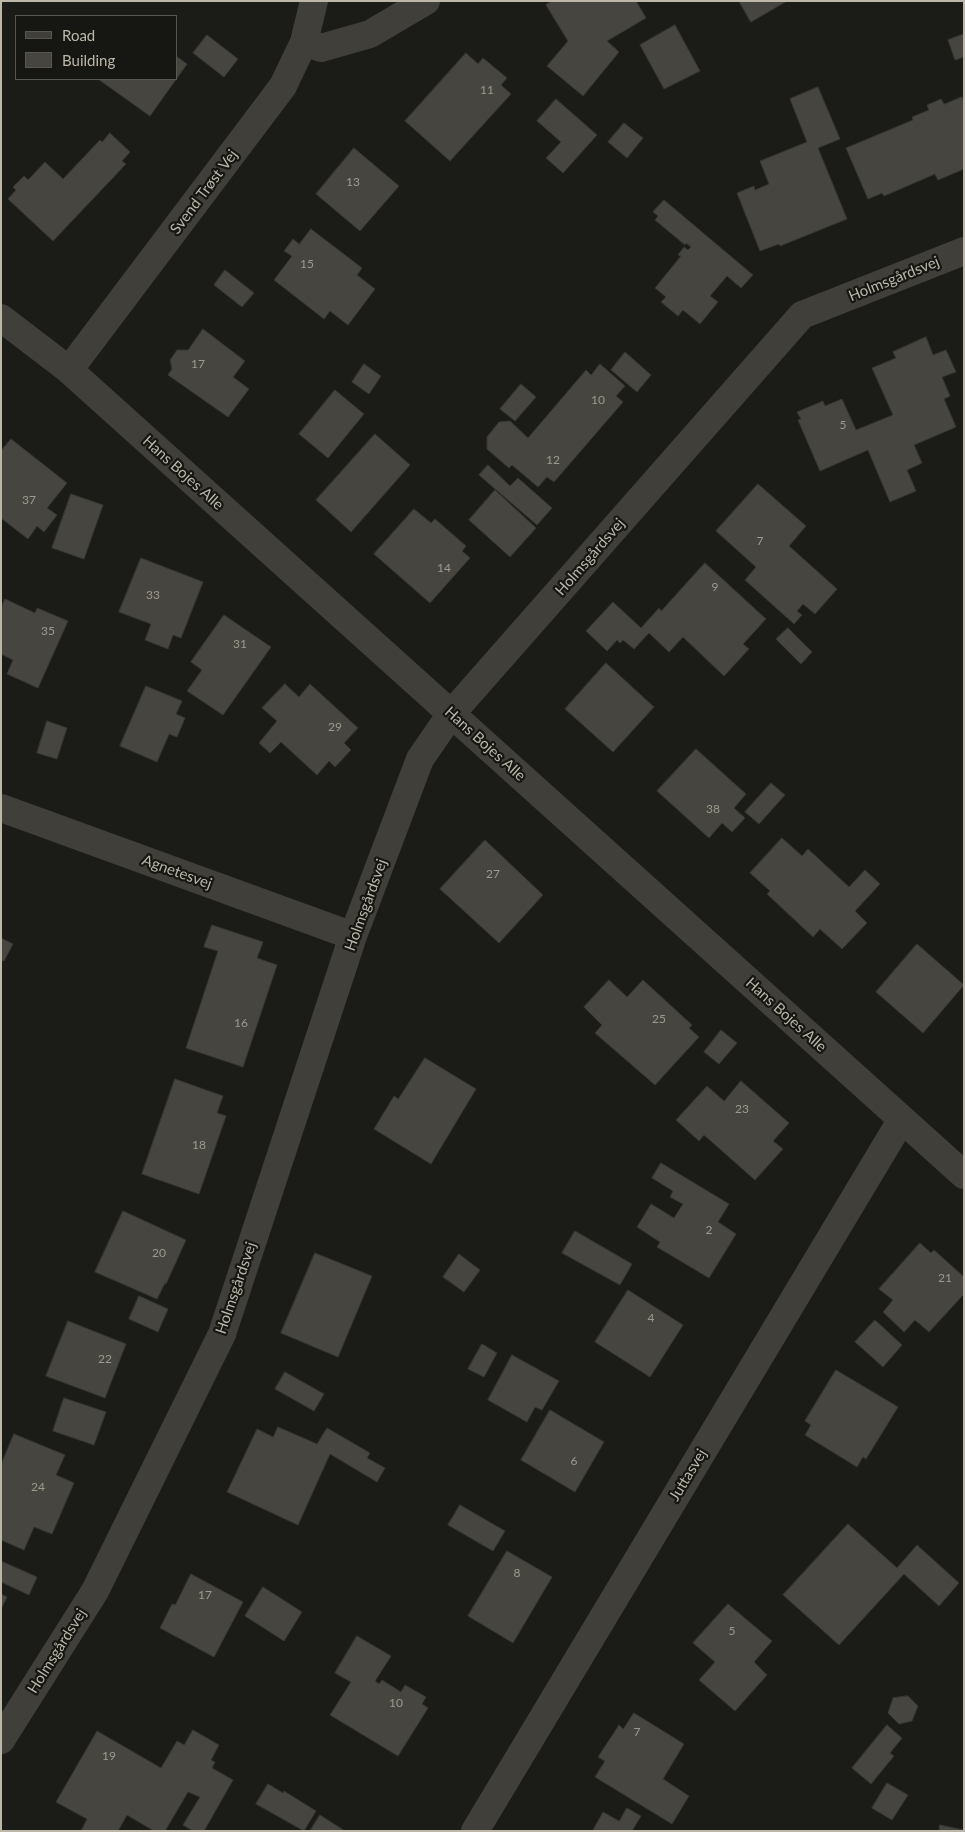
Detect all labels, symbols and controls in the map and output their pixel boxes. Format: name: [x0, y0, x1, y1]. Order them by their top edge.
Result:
legend: [15, 15, 178, 80]
text: Road: [62, 26, 95, 44]
text: Building: [62, 51, 115, 69]
house number: 11: [480, 83, 494, 97]
street label: Svend Trøst Vej: [166, 146, 242, 238]
house number: 13: [346, 175, 360, 189]
street label: Holmsgårdsvej: [846, 253, 942, 305]
house number: 15: [300, 257, 314, 271]
house number: 17: [191, 357, 205, 371]
house number: 10: [591, 393, 605, 407]
house number: 5: [840, 418, 846, 432]
street label: Hans Bojes Alle: [139, 432, 227, 514]
house number: 12: [546, 453, 560, 467]
house number: 37: [22, 493, 36, 507]
street label: Holmsgårdsvej: [552, 515, 628, 599]
house number: 7: [757, 534, 763, 548]
house number: 14: [437, 561, 451, 575]
house number: 9: [712, 580, 718, 594]
house number: 33: [146, 588, 160, 602]
house number: 35: [41, 624, 55, 638]
house number: 31: [233, 637, 247, 651]
street label: Hans Bojes Alle: [441, 703, 529, 785]
house number: 29: [328, 720, 342, 734]
house number: 38: [706, 802, 720, 816]
street label: Agnetesvej: [140, 851, 214, 893]
street label: Holmsgårdsvej: [341, 857, 391, 953]
house number: 27: [486, 867, 500, 881]
street label: Hans Bojes Alle: [742, 974, 830, 1056]
house number: 25: [652, 1012, 666, 1026]
house number: 16: [234, 1016, 248, 1030]
house number: 23: [735, 1102, 749, 1116]
house number: 18: [192, 1138, 206, 1152]
house number: 2: [706, 1223, 712, 1237]
street label: Holmsgårdsvej: [212, 1240, 260, 1336]
house number: 20: [152, 1246, 166, 1260]
house number: 21: [938, 1271, 952, 1285]
house number: 4: [648, 1311, 654, 1325]
house number: 22: [98, 1352, 112, 1366]
street label: Juttasvej: [665, 1446, 711, 1504]
house number: 6: [571, 1454, 577, 1468]
house number: 24: [31, 1480, 45, 1494]
house number: 8: [514, 1566, 520, 1580]
house number: 17: [198, 1588, 212, 1602]
street label: Holmsgårdsvej: [24, 1605, 90, 1697]
house number: 5: [729, 1624, 735, 1638]
house number: 10: [389, 1696, 403, 1710]
house number: 7: [634, 1725, 640, 1739]
house number: 19: [102, 1749, 116, 1763]

